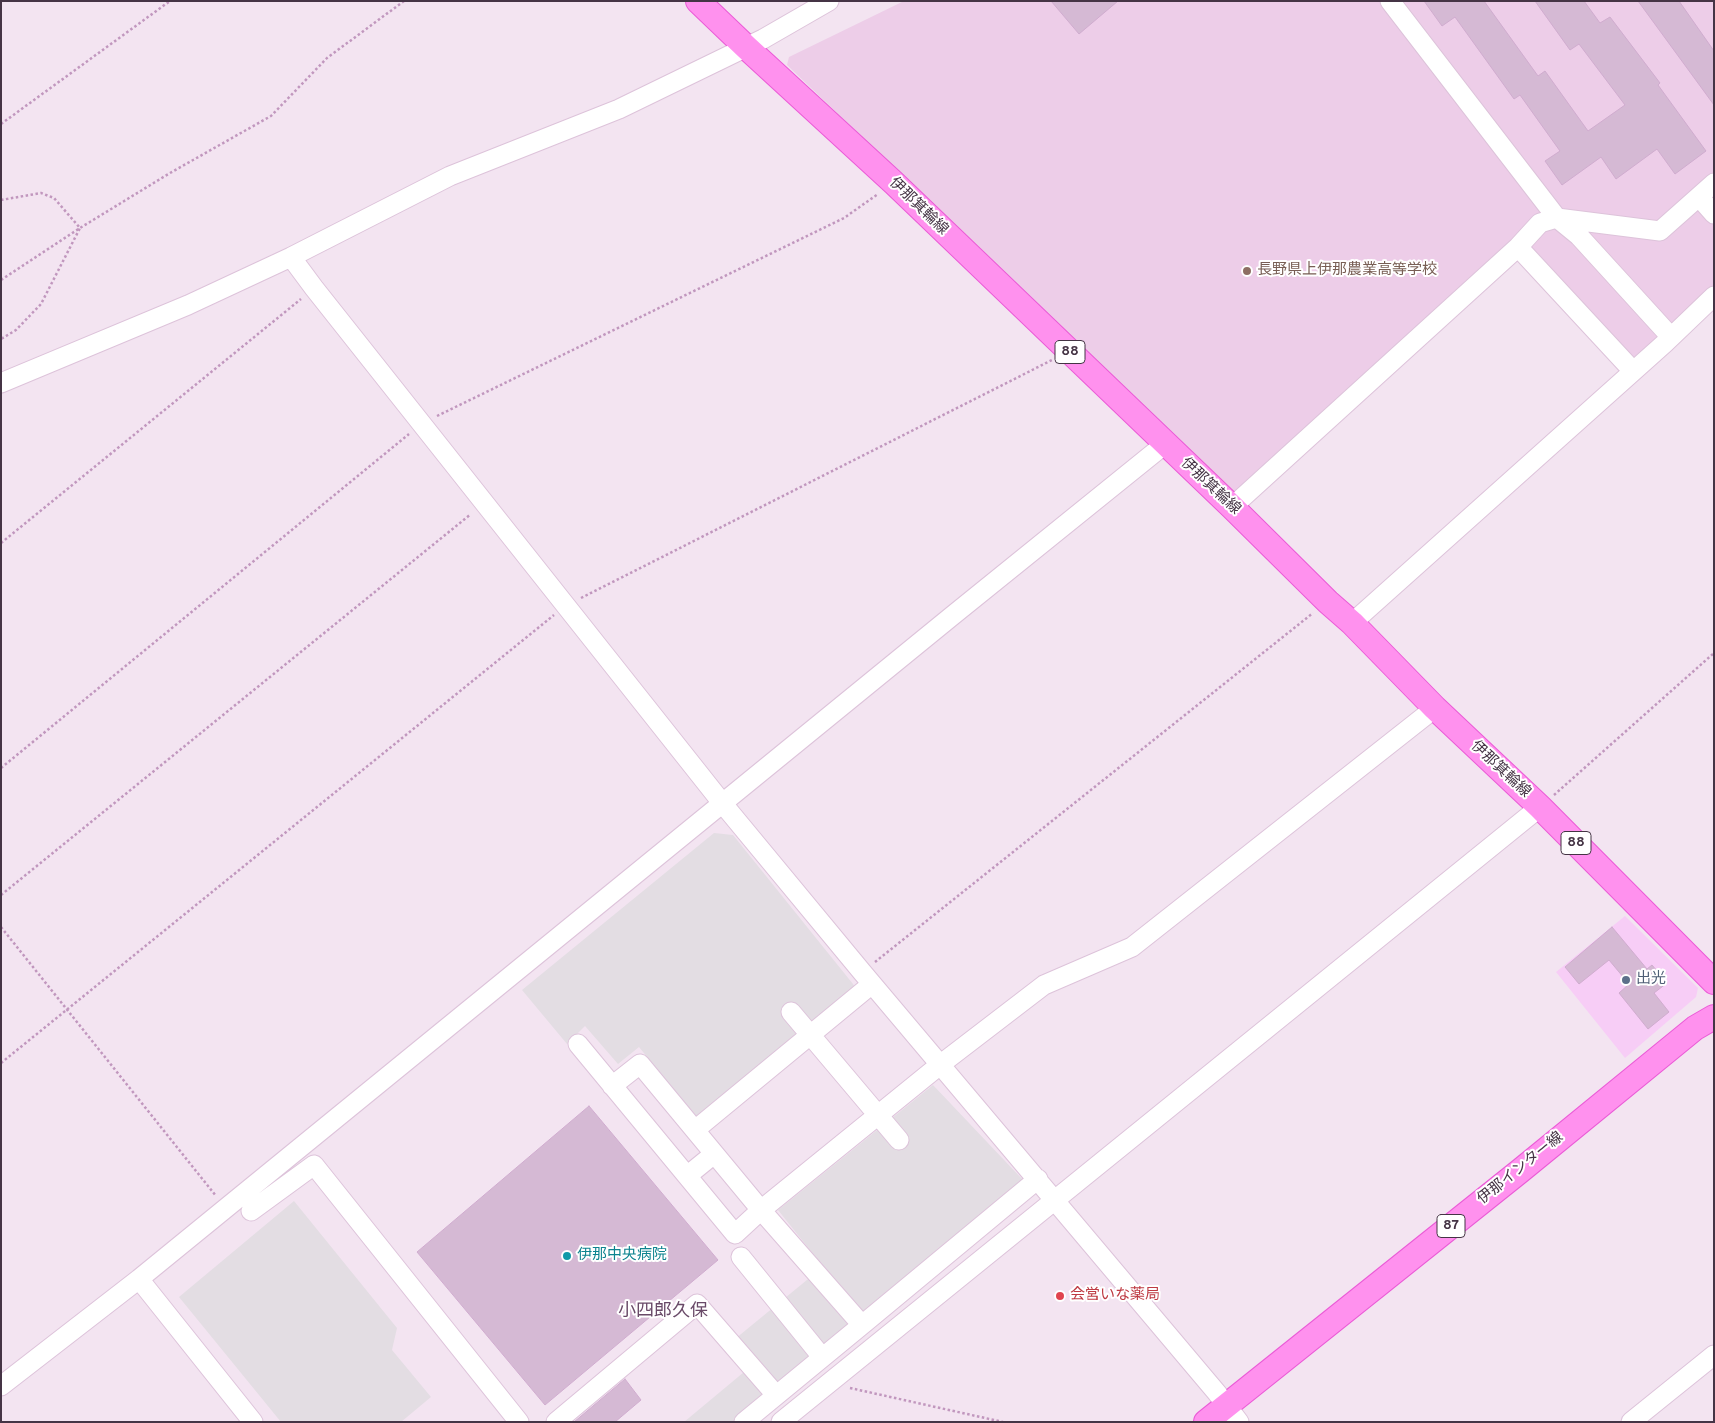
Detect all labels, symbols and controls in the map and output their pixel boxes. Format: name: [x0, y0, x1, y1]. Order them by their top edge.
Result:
street label: 伊那箕輪線: [885, 174, 951, 240]
place label: 長野県上伊那農業高等学校: [1257, 262, 1437, 280]
marker: 長野県上伊那農業高等学校: [1241, 265, 1253, 277]
road number: 88: [1055, 341, 1085, 364]
street label: 伊那箕輪線: [1176, 455, 1244, 519]
street label: 伊那箕輪線: [1466, 738, 1534, 802]
road number: 88: [1561, 831, 1591, 854]
place label: 出光: [1636, 971, 1666, 989]
marker: 出光: [1620, 974, 1632, 986]
street label: 伊那インター線: [1475, 1129, 1567, 1209]
road number: 87: [1437, 1214, 1465, 1238]
place label: 伊那中央病院: [577, 1247, 667, 1265]
marker: 伊那中央病院: [561, 1250, 573, 1262]
place label: 会営いな薬局: [1070, 1287, 1160, 1305]
marker: 会営いな薬局: [1054, 1290, 1066, 1302]
district label: 小四郎久保: [618, 1301, 708, 1323]

